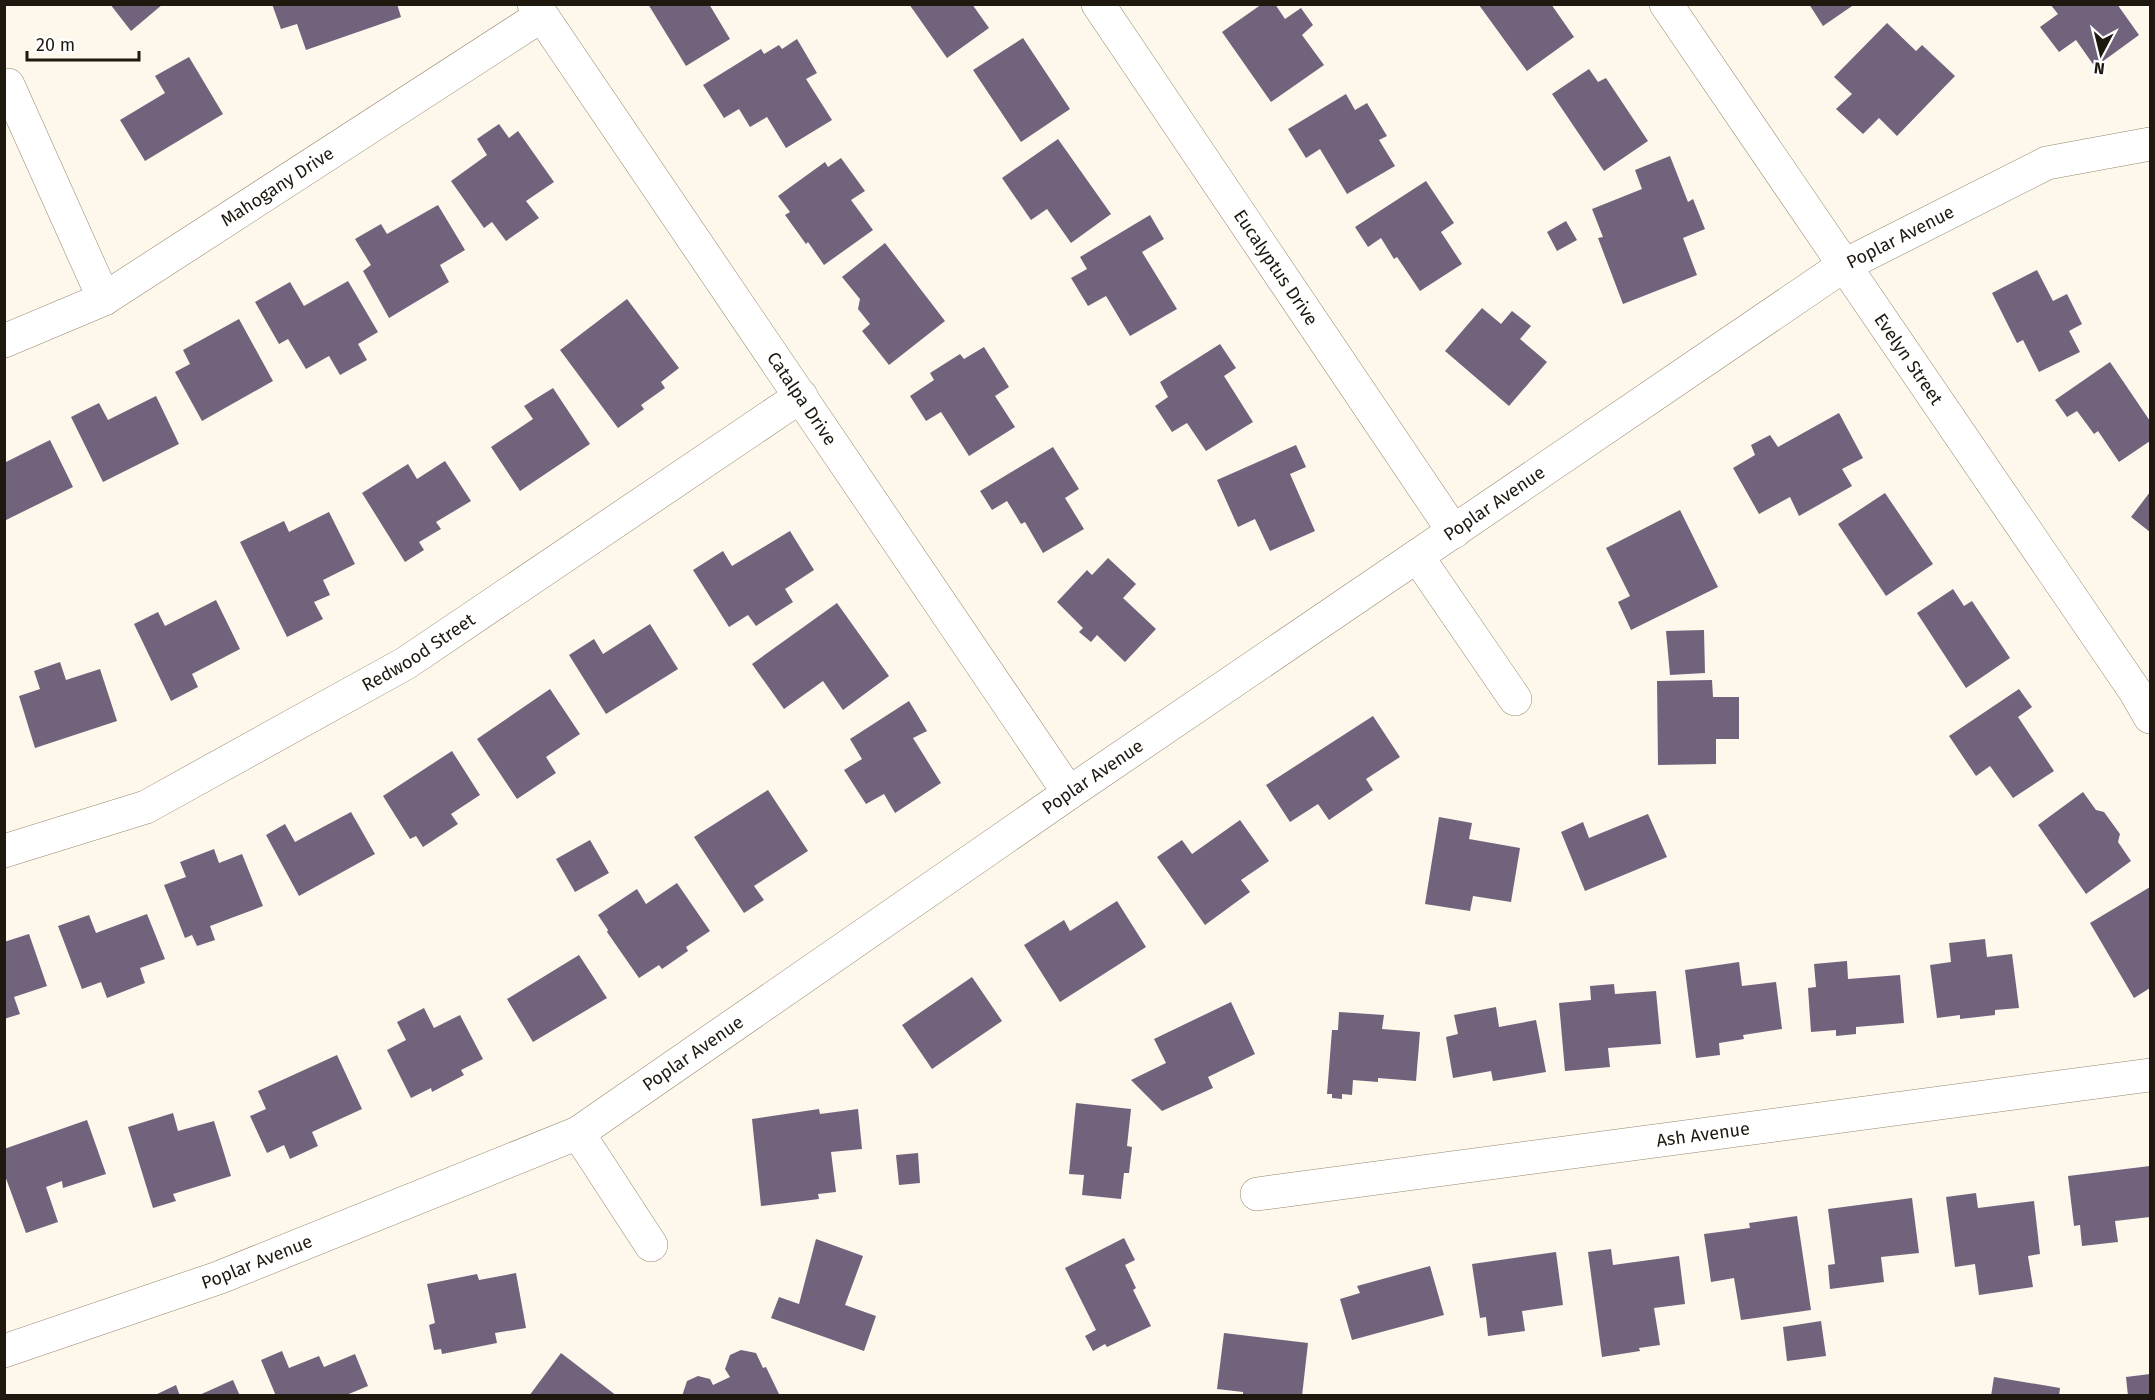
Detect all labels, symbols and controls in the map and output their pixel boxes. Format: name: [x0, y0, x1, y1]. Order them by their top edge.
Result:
scale bar: [27, 24, 140, 62]
north arrow: [2071, 24, 2131, 84]
text: 20 m: [36, 34, 75, 56]
text: N: [2093, 58, 2106, 78]
street label: Mahogany Drive: [217, 142, 338, 231]
street label: Poplar Avenue: [1843, 201, 1958, 273]
street label: Eucalyptus Drive: [1229, 206, 1323, 330]
street label: Evelyn Street: [1869, 309, 1948, 410]
street label: Catalpa Drive: [762, 348, 841, 450]
street label: Poplar Avenue: [1440, 461, 1549, 546]
street label: Redwood Street: [358, 608, 480, 696]
street label: Poplar Avenue: [1038, 735, 1147, 819]
street label: Poplar Avenue: [638, 1011, 748, 1096]
street label: Ash Avenue: [1655, 1117, 1751, 1152]
street label: Poplar Avenue: [198, 1230, 316, 1294]

